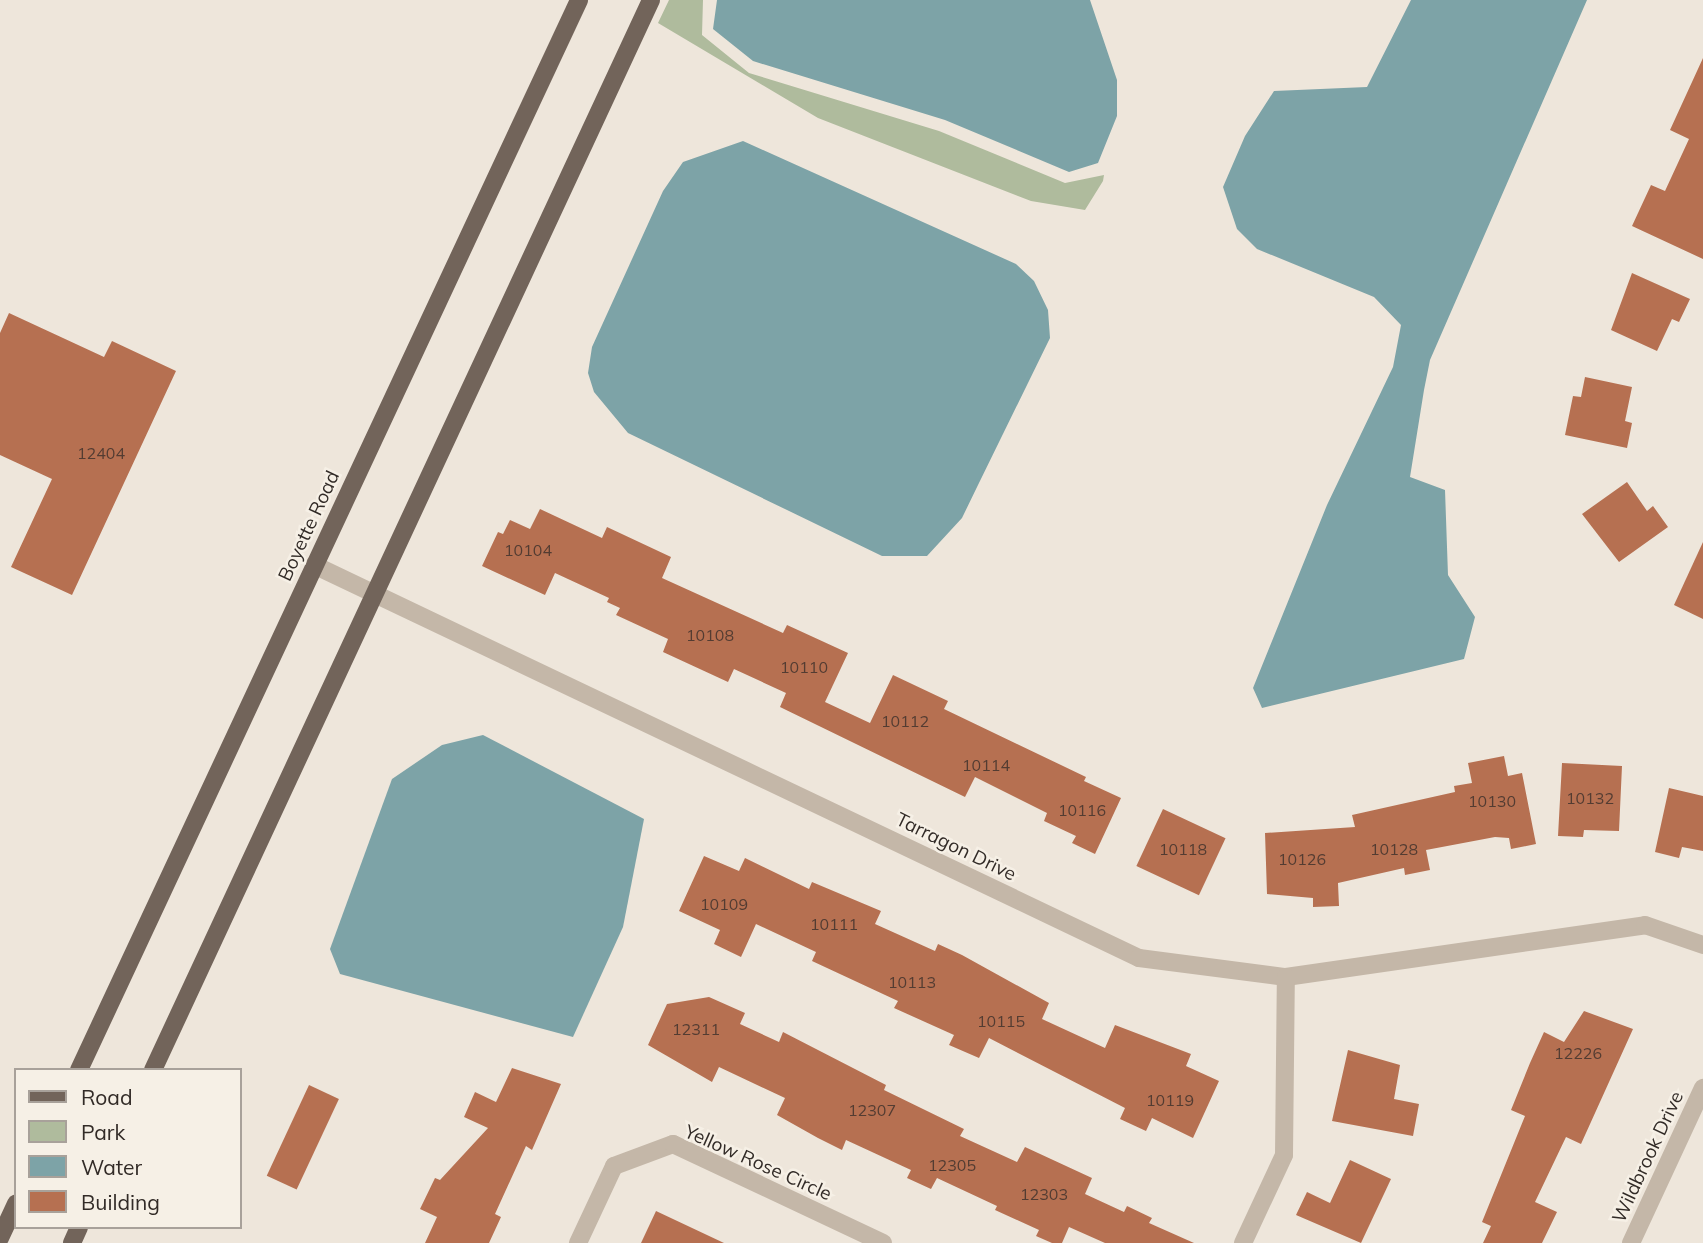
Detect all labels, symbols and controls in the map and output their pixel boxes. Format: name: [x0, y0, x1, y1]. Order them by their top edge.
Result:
house number: 12404: [77, 443, 125, 463]
street label: Boyette Road: [274, 467, 344, 585]
house number: 10104: [504, 540, 552, 560]
house number: 10108: [686, 625, 734, 645]
house number: 10110: [780, 657, 828, 677]
house number: 10112: [881, 711, 929, 731]
house number: 10114: [962, 755, 1010, 775]
house number: 10132: [1566, 788, 1614, 808]
house number: 10130: [1468, 791, 1516, 811]
house number: 10116: [1058, 800, 1106, 820]
street label: Tarragon Drive: [892, 808, 1020, 886]
house number: 10118: [1159, 839, 1207, 859]
house number: 10128: [1370, 839, 1418, 859]
house number: 10126: [1278, 849, 1326, 869]
house number: 10109: [700, 894, 748, 914]
house number: 10111: [810, 914, 858, 934]
house number: 10113: [888, 972, 936, 992]
house number: 10115: [977, 1011, 1025, 1031]
house number: 12311: [672, 1019, 720, 1039]
house number: 12226: [1554, 1043, 1602, 1063]
legend: [14, 1068, 242, 1229]
text: Road: [81, 1084, 132, 1110]
street label: Wildbrook Drive: [1608, 1088, 1688, 1226]
house number: 10119: [1146, 1090, 1194, 1110]
house number: 12307: [848, 1100, 896, 1120]
text: Park: [81, 1119, 125, 1145]
street label: Yellow Rose Circle: [681, 1120, 835, 1206]
text: Water: [81, 1154, 142, 1180]
house number: 12305: [928, 1155, 976, 1175]
house number: 12303: [1020, 1184, 1068, 1204]
text: Building: [81, 1189, 160, 1215]

